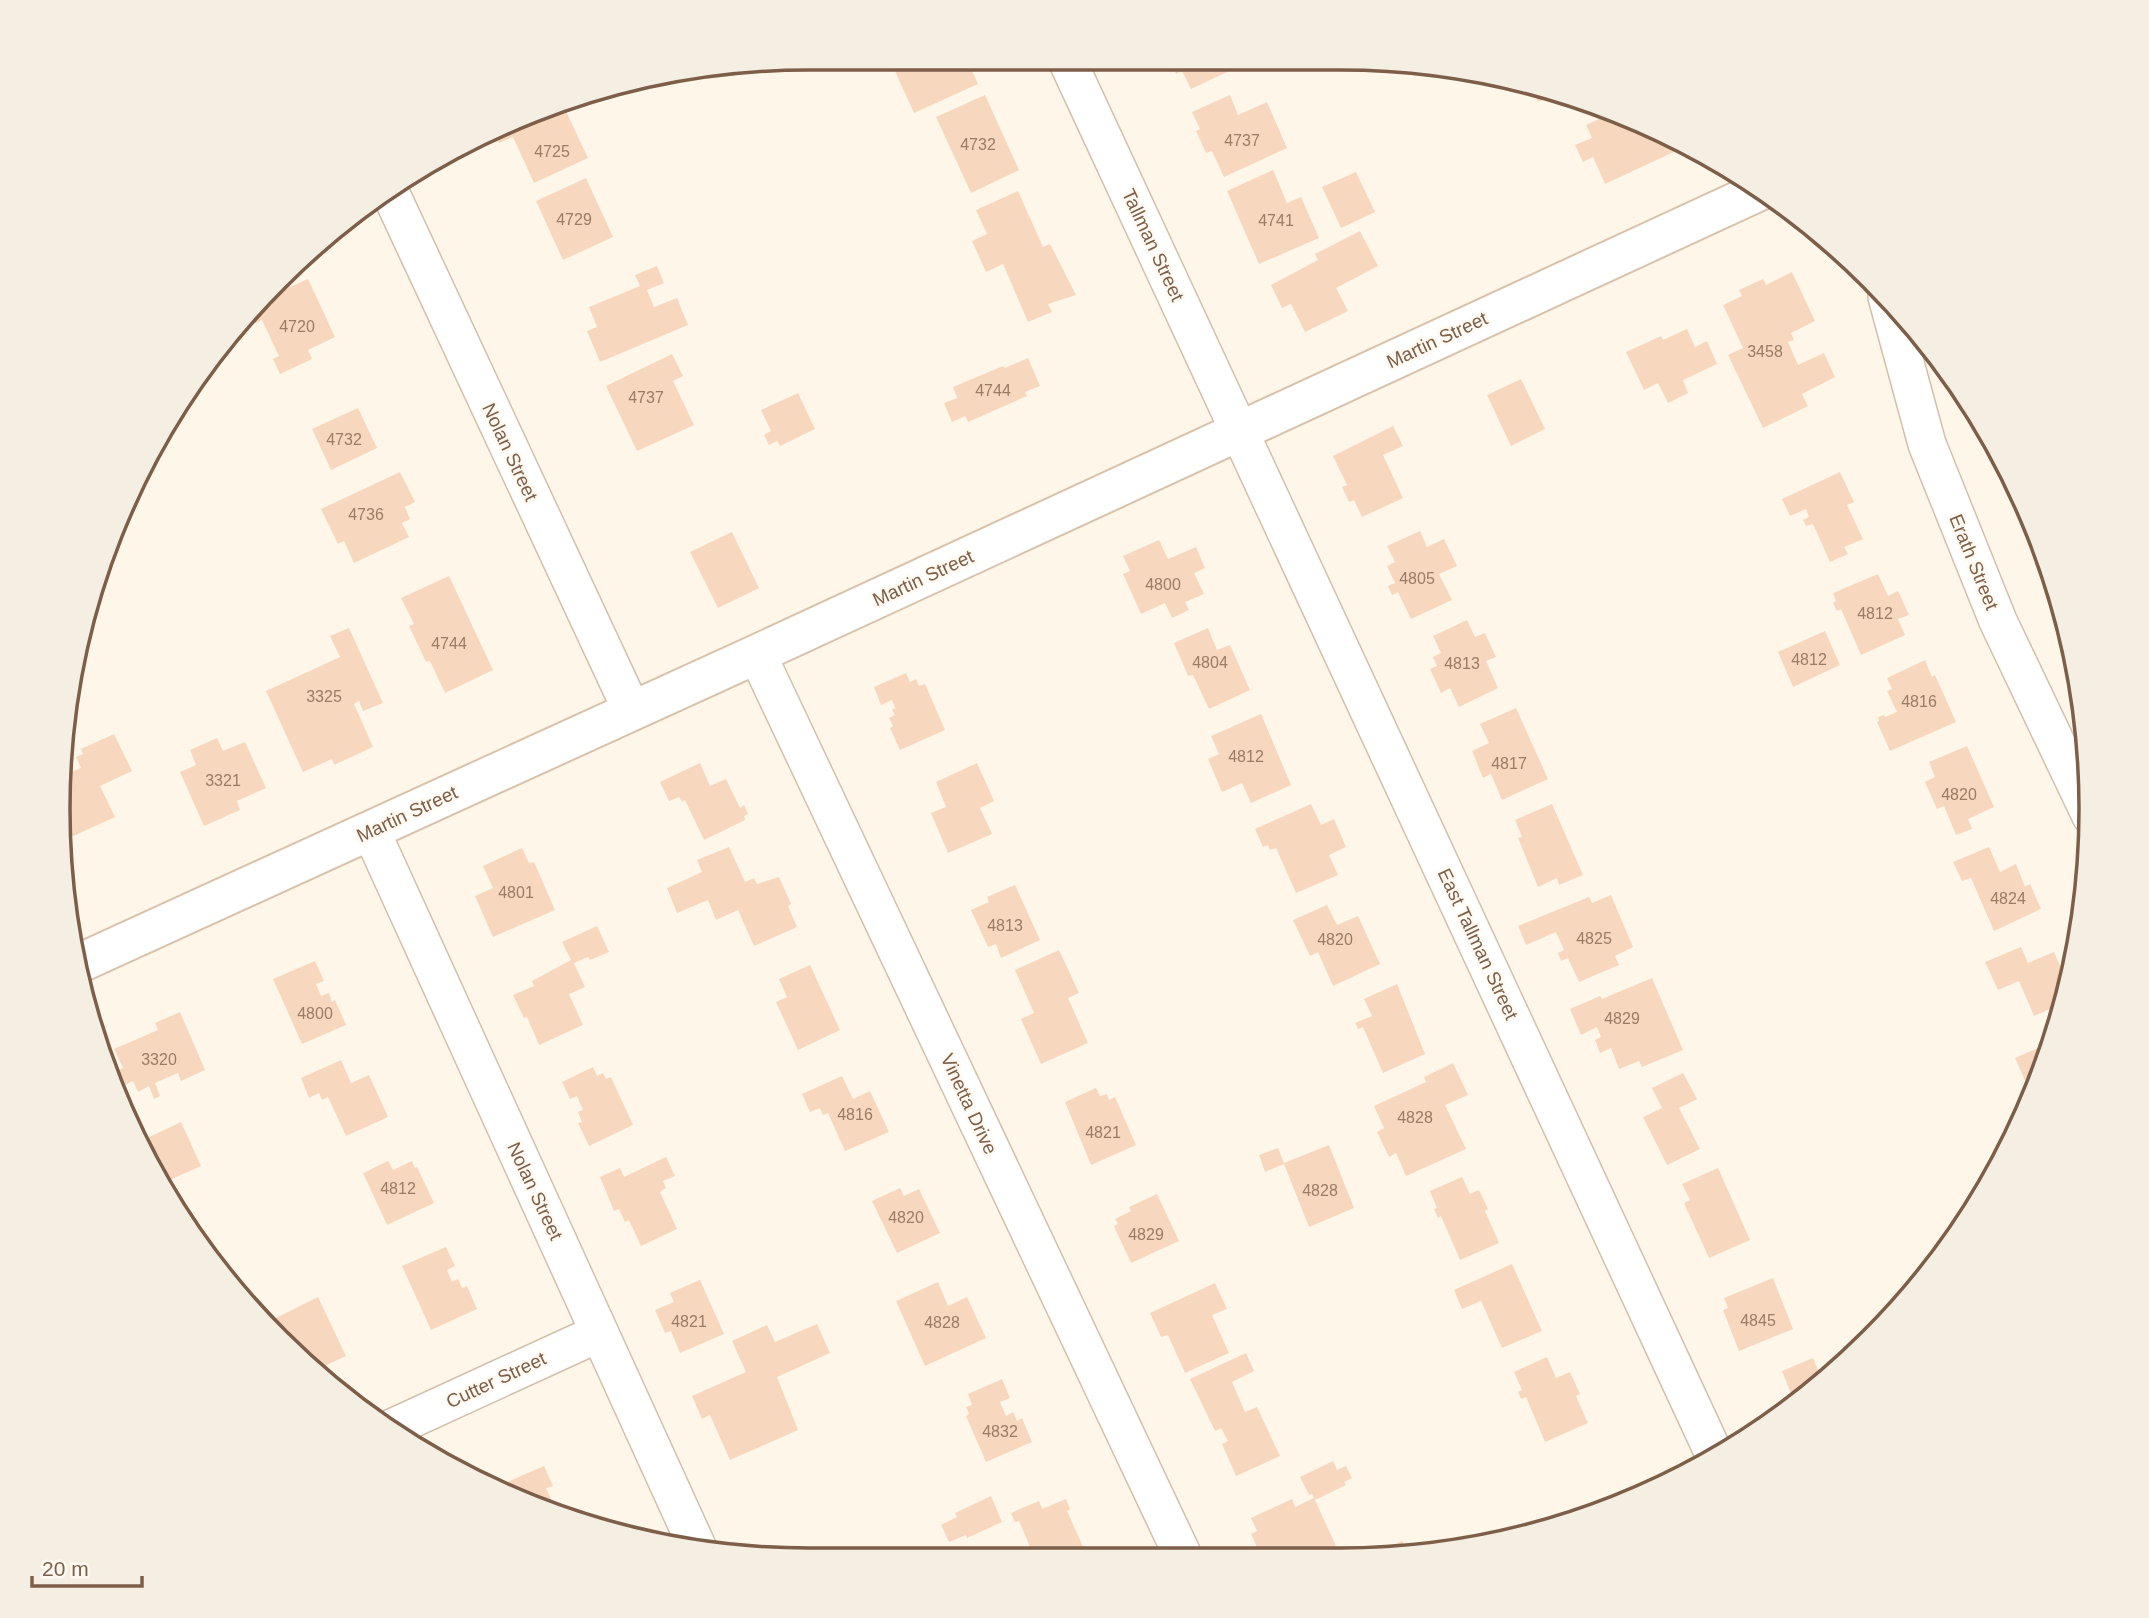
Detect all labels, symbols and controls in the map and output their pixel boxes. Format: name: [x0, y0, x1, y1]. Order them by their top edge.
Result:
house number: 4737: [1224, 132, 1260, 149]
house number: 4732: [960, 136, 996, 153]
house number: 4725: [534, 143, 570, 160]
street label: Tallman Street: [1118, 186, 1188, 305]
house number: 4729: [556, 211, 592, 228]
house number: 4741: [1258, 212, 1294, 229]
street label: Martin Street: [1383, 307, 1491, 372]
house number: 4720: [279, 318, 315, 335]
house number: 3458: [1747, 343, 1783, 360]
house number: 4744: [975, 382, 1011, 399]
house number: 4737: [628, 389, 664, 406]
street label: Nolan Street: [478, 400, 542, 505]
house number: 4732: [326, 431, 362, 448]
house number: 4736: [348, 506, 384, 523]
street label: Erath Street: [1945, 511, 2003, 614]
street label: Martin Street: [869, 545, 977, 610]
house number: 4805: [1399, 570, 1435, 587]
house number: 4800: [1145, 576, 1181, 593]
house number: 4812: [1857, 605, 1893, 622]
house number: 4744: [431, 635, 467, 652]
house number: 4812: [1791, 651, 1827, 668]
house number: 4804: [1192, 654, 1228, 671]
house number: 4813: [1444, 655, 1480, 672]
house number: 3325: [306, 688, 342, 705]
house number: 4816: [1901, 693, 1937, 710]
house number: 4812: [1228, 748, 1264, 765]
house number: 4817: [1491, 755, 1527, 772]
house number: 3321: [205, 772, 241, 789]
street label: Martin Street: [353, 781, 461, 846]
house number: 4820: [1941, 786, 1977, 803]
street label: East Tallman Street: [1434, 865, 1523, 1024]
house number: 4801: [498, 884, 534, 901]
house number: 4824: [1990, 890, 2026, 907]
house number: 4813: [987, 917, 1023, 934]
house number: 4825: [1576, 930, 1612, 947]
house number: 4820: [1317, 931, 1353, 948]
house number: 4800: [297, 1005, 333, 1022]
house number: 4829: [1604, 1010, 1640, 1027]
street label: Vinetta Drive: [937, 1050, 1001, 1158]
house number: 3320: [141, 1051, 177, 1068]
house number: 4816: [837, 1106, 873, 1123]
house number: 4828: [1397, 1109, 1433, 1126]
house number: 4821: [1085, 1124, 1121, 1141]
street label: Nolan Street: [503, 1139, 567, 1244]
house number: 4812: [380, 1180, 416, 1197]
house number: 4828: [1302, 1182, 1338, 1199]
house number: 4820: [888, 1209, 924, 1226]
house number: 4829: [1128, 1226, 1164, 1243]
house number: 4845: [1740, 1312, 1776, 1329]
house number: 4821: [671, 1313, 707, 1330]
house number: 4828: [924, 1314, 960, 1331]
street label: Cutter Street: [443, 1347, 550, 1412]
house number: 4832: [982, 1423, 1018, 1440]
scale bar: [32, 1544, 142, 1588]
text: 20 m: [42, 1557, 89, 1580]

